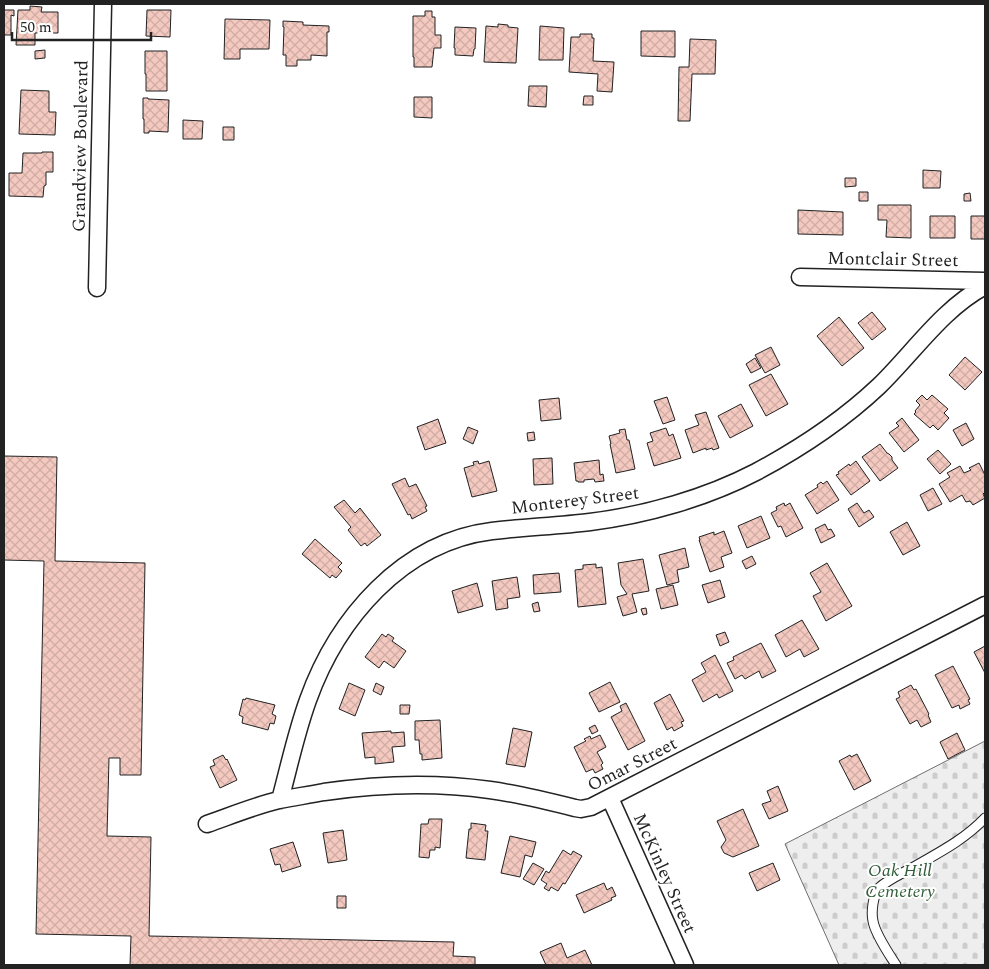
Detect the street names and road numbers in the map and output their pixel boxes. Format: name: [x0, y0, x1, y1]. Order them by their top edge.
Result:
street label: Grandview Boulevard: [66, 60, 95, 232]
street label: Montclair Street: [827, 245, 959, 274]
street label: Monterey Street: [510, 479, 641, 522]
street label: Omar Street: [583, 730, 682, 799]
street label: McKinley Street: [626, 809, 703, 938]

